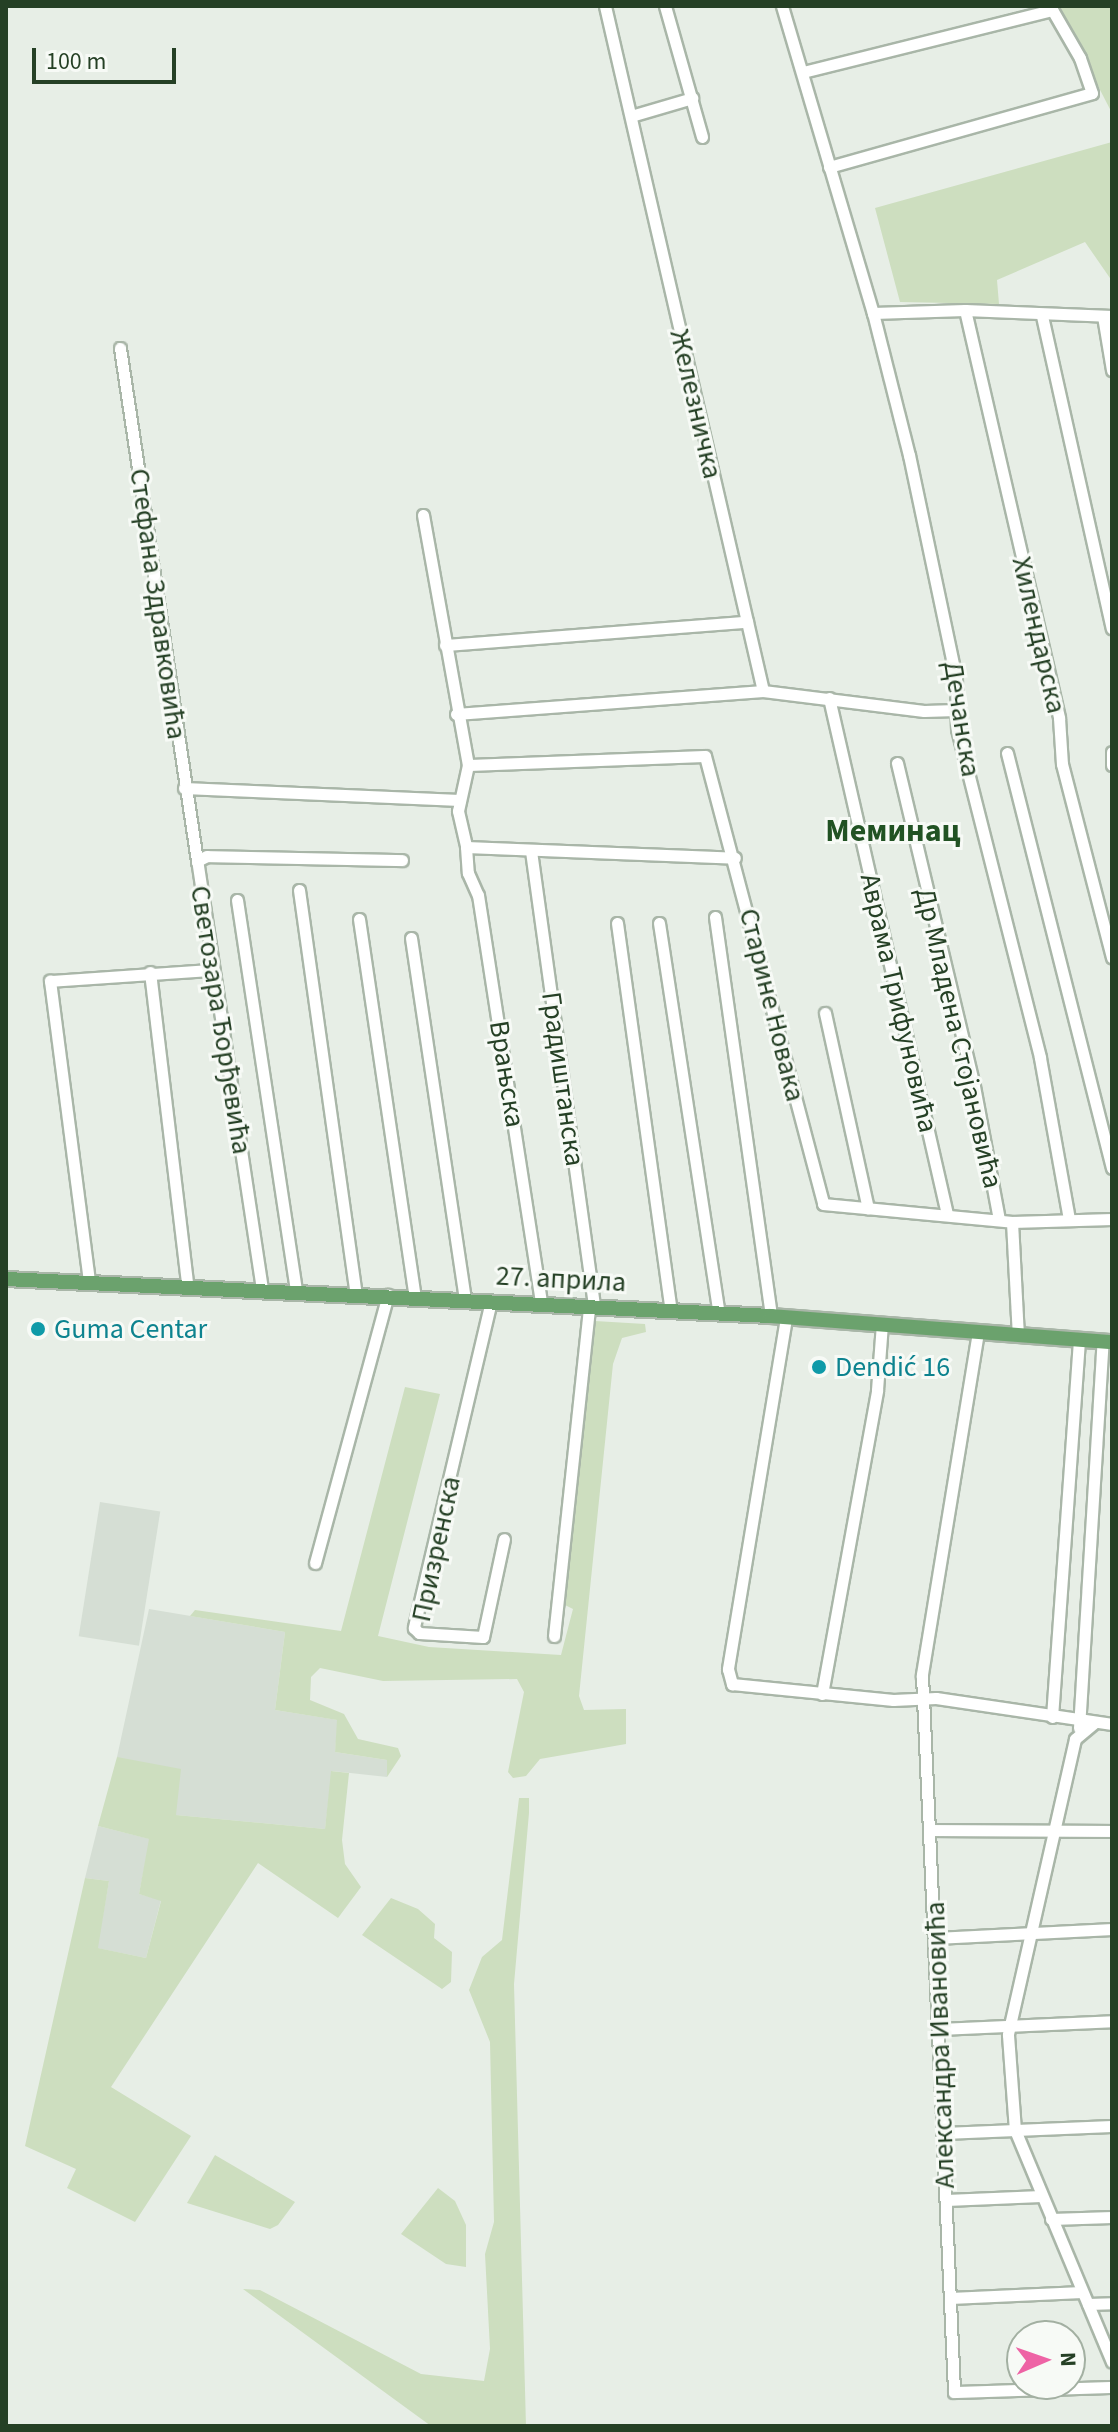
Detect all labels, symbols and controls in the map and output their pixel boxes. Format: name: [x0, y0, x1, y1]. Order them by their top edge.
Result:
scale bar: [36, 32, 180, 82]
text: 100 m: [46, 44, 106, 79]
street label: Железничка: [663, 326, 729, 482]
street label: Стефана Здравковића: [122, 466, 194, 742]
street label: Хилендарска: [1005, 553, 1073, 717]
street label: Дечанска: [936, 659, 988, 779]
district label: Меминац: [825, 812, 961, 850]
street label: Аврама Трифуновића: [853, 870, 945, 1136]
street label: Светозара Ђорђевића: [183, 883, 259, 1157]
street label: Др Младена Стојановића: [908, 885, 1010, 1191]
street label: Старине Новака: [732, 905, 812, 1105]
street label: Градиштанска: [534, 990, 592, 1168]
street label: Врањска: [482, 1018, 532, 1130]
street label: 27. априла: [495, 1259, 627, 1299]
place label: Guma Centar: [54, 1312, 207, 1346]
marker: Guma Centar: [29, 1320, 47, 1338]
place label: Dendić 16: [835, 1350, 950, 1384]
marker: Dendić 16: [810, 1358, 828, 1376]
street label: Призренска: [404, 1473, 468, 1625]
street label: Александра Ивановића: [918, 1901, 962, 2189]
north arrow: [1006, 2320, 1086, 2400]
text: N: [1052, 2351, 1084, 2367]

